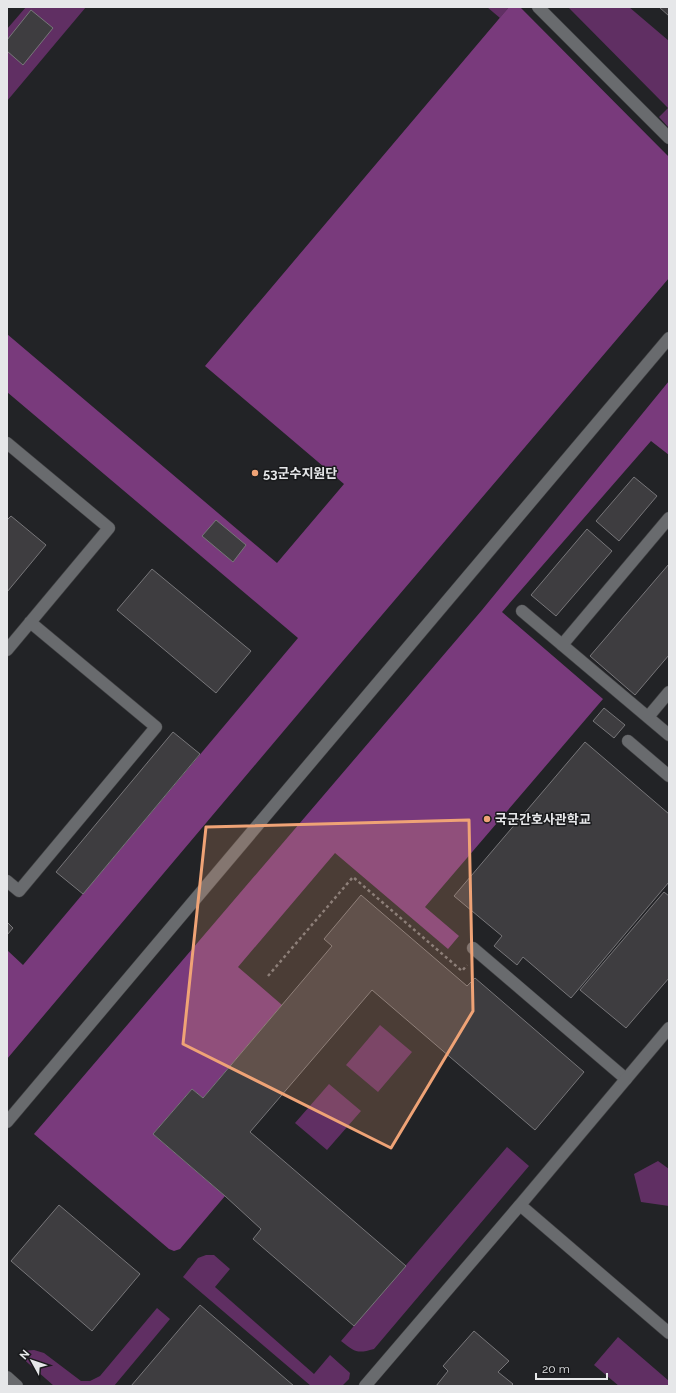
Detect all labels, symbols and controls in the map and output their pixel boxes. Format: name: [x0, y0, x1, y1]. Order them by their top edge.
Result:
place label: 53군수지원단: [263, 466, 337, 481]
marker: 53군수지원단: [250, 468, 260, 478]
place label: 국군간호사관학교: [495, 812, 591, 827]
marker: 국군간호사관학교: [482, 814, 492, 824]
north arrow: [12, 1341, 52, 1381]
text: N: [17, 1347, 32, 1362]
scale bar: [536, 1355, 607, 1381]
text: 20 m: [542, 1362, 570, 1376]

